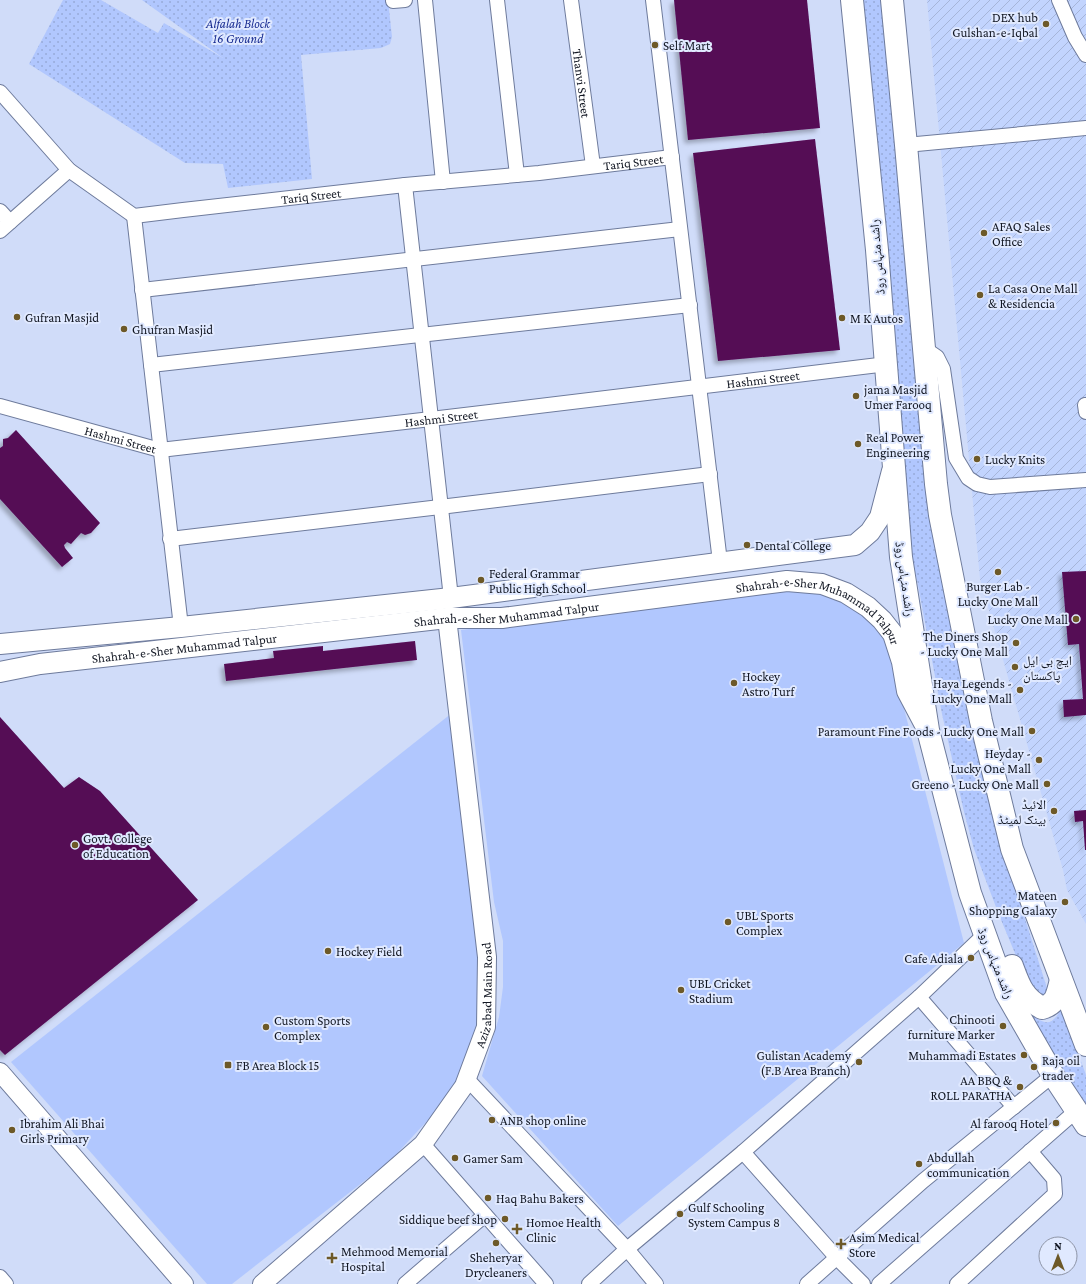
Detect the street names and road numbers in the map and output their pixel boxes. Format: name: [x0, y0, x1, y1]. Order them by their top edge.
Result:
street label: Thanvi Street: [570, 48, 594, 119]
street label: Tariq Street: [602, 151, 665, 173]
street label: Tariq Street: [280, 185, 343, 206]
street label: راشد منہاس روڈ: [866, 219, 889, 295]
street label: Hashmi Street: [726, 367, 801, 391]
street label: Hashmi Street: [404, 406, 479, 429]
street label: Hashmi Street: [83, 422, 159, 456]
street label: راشد منہاس روڈ: [891, 541, 918, 618]
street label: Shahrah-e-Sher Muhammad Talpur: [735, 573, 904, 647]
street label: Shahrah-e-Sher Muhammad Talpur: [413, 598, 600, 629]
street label: Shahrah-e-Sher Muhammad Talpur: [91, 630, 278, 666]
street label: راشد منہاس روڈ: [974, 925, 1017, 1001]
street label: Azizabad Main Road: [472, 941, 495, 1050]

